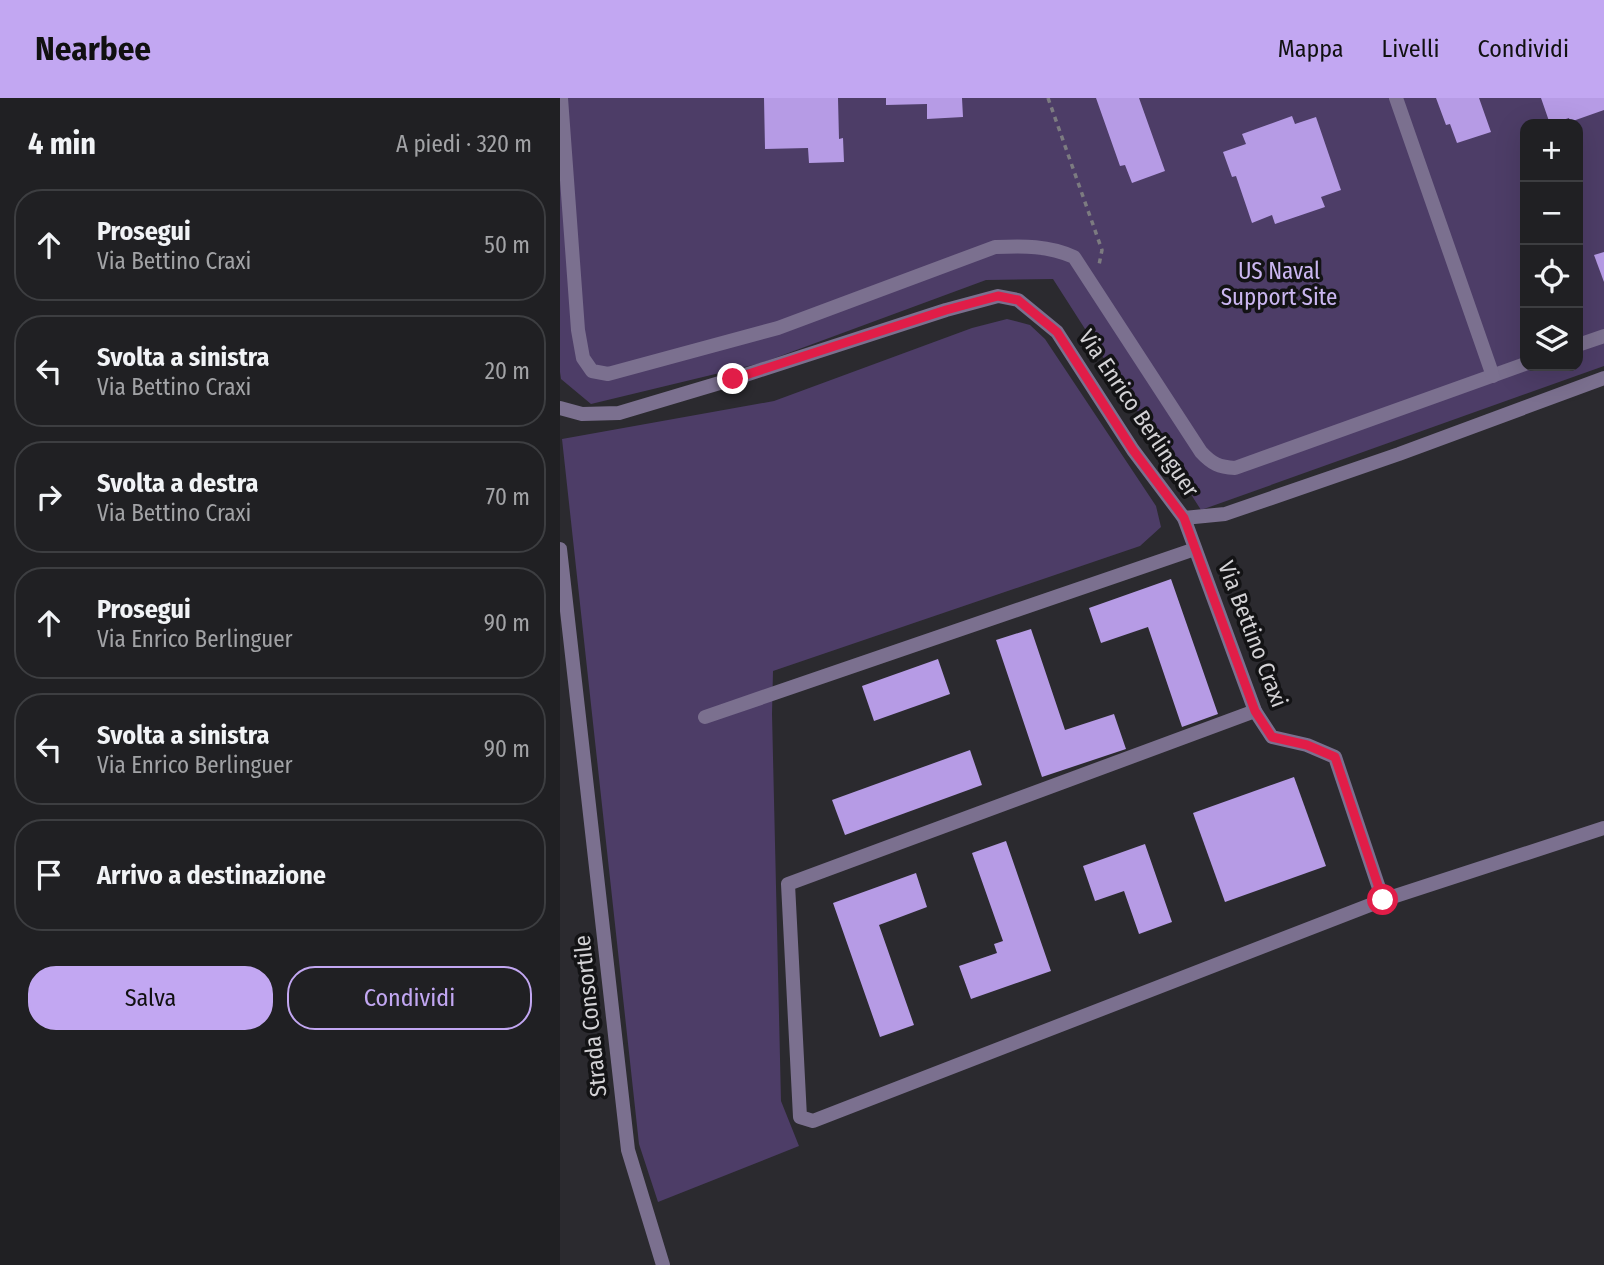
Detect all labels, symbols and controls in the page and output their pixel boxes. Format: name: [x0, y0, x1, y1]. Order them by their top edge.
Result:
text: Nearbee: [35, 29, 151, 69]
text: Mappa: [1278, 35, 1344, 63]
text: Livelli: [1382, 35, 1439, 63]
text: Condividi: [1477, 35, 1569, 63]
map controls: [1520, 119, 1583, 371]
button: +: [1520, 119, 1583, 182]
text: 4 min: [28, 126, 96, 162]
text: A piedi · 320 m: [396, 130, 532, 158]
button: −: [1520, 182, 1583, 245]
text: Prosegui: [97, 216, 191, 247]
icon: ahead: [30, 226, 68, 264]
text: 50 m: [484, 231, 530, 259]
button: locate: [1520, 245, 1583, 308]
text: Via Bettino Craxi: [97, 247, 251, 275]
park label: US Naval Support Site: [1221, 257, 1337, 311]
button: layers: [1520, 308, 1583, 371]
street label: Via Enrico Berlinguer: [1073, 324, 1205, 502]
text: Svolta a sinistra: [97, 342, 269, 373]
icon: left: [30, 352, 68, 390]
text: 20 m: [485, 357, 530, 385]
route end: [717, 363, 748, 394]
text: Via Bettino Craxi: [97, 373, 251, 401]
text: Svolta a destra: [97, 468, 258, 499]
icon: right: [30, 478, 68, 516]
text: 70 m: [486, 483, 530, 511]
text: Via Bettino Craxi: [97, 499, 251, 527]
street label: Via Bettino Craxi: [1212, 557, 1294, 711]
text: Prosegui: [97, 594, 191, 625]
icon: ahead: [30, 604, 68, 642]
text: 90 m: [484, 609, 530, 637]
text: Via Enrico Berlinguer: [97, 625, 293, 653]
text: Svolta a sinistra: [97, 720, 269, 751]
icon: left: [30, 730, 68, 768]
text: 90 m: [484, 735, 530, 763]
text: Via Enrico Berlinguer: [97, 751, 293, 779]
icon: arrive: [30, 856, 68, 894]
text: Arrivo a destinazione: [97, 860, 326, 891]
route start: [1367, 884, 1398, 915]
street label: Strada Consortile: [568, 934, 612, 1098]
button: Salva: [28, 966, 273, 1030]
button: Condividi: [287, 966, 532, 1030]

